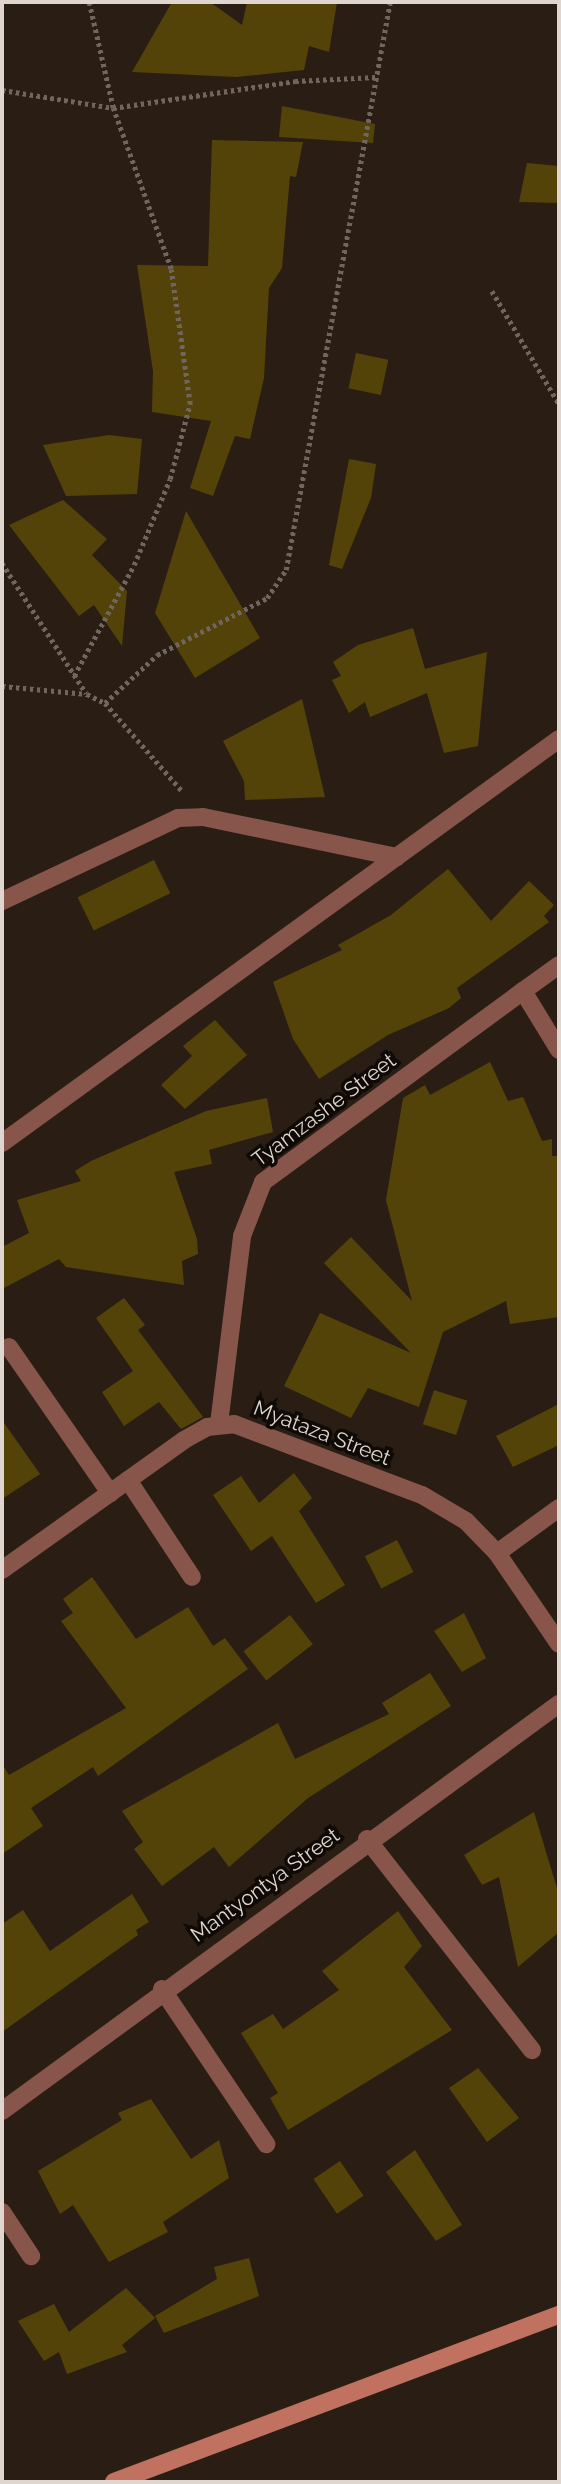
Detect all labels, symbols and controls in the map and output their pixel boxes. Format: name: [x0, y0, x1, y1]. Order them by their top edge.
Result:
street label: Tyamzashe Street: [247, 1048, 401, 1172]
street label: Myataza Street: [250, 1395, 394, 1471]
street label: Mantyontya Street: [186, 1823, 344, 1947]

